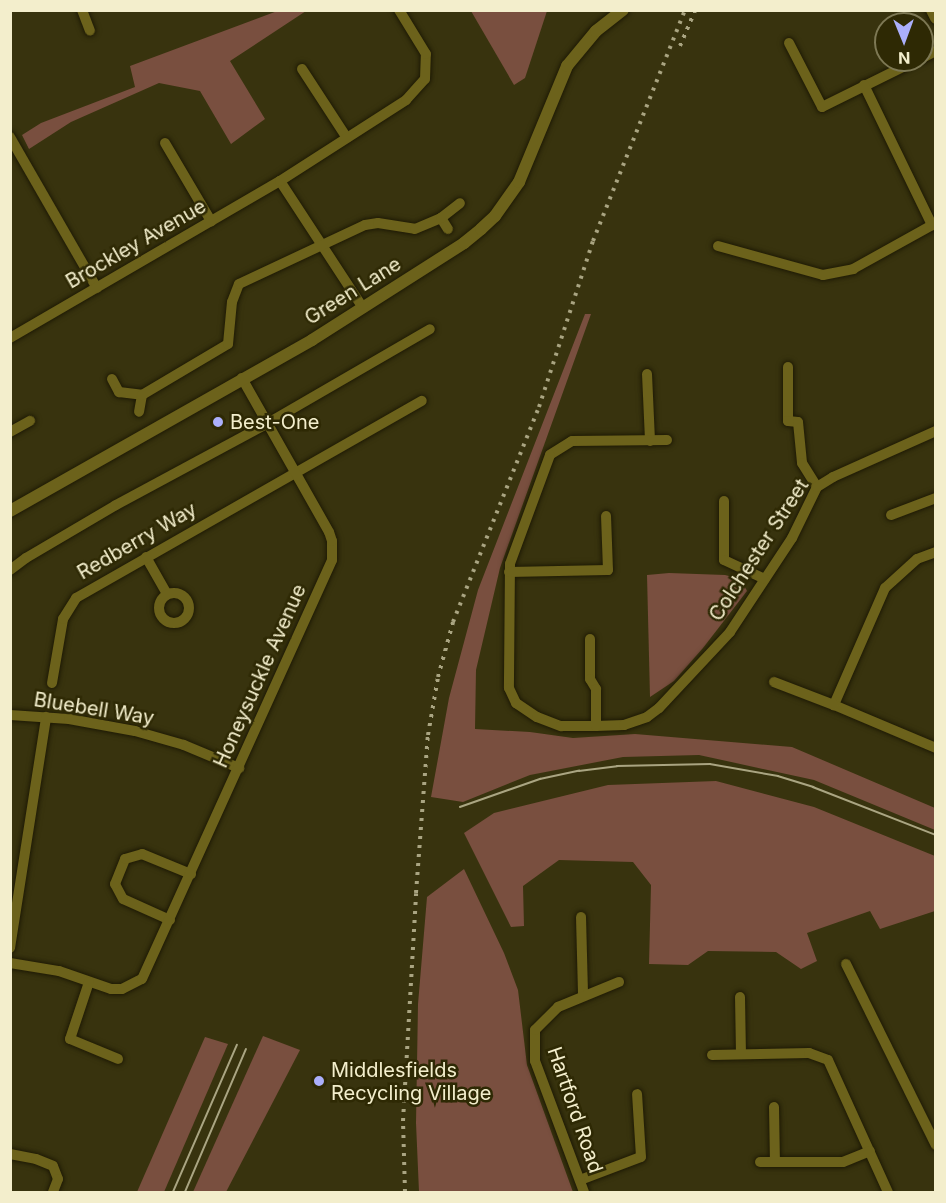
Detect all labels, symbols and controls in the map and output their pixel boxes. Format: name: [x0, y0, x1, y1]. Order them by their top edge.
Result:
north arrow: [874, 12, 934, 72]
text: N: [898, 48, 911, 68]
street label: Brockley Avenue: [62, 194, 210, 294]
street label: Green Lane: [300, 252, 406, 330]
place label: Best-One: [230, 410, 319, 434]
marker: Best-One: [211, 415, 225, 429]
street label: Colchester Street: [704, 474, 814, 626]
street label: Redberry Way: [73, 497, 201, 585]
street label: Honeysuckle Avenue: [209, 581, 311, 771]
street label: Bluebell Way: [32, 688, 156, 730]
street label: Hartford Road: [542, 1044, 608, 1176]
place label: Middlesfields Recycling Village: [331, 1058, 491, 1105]
marker: Middlesfields Recycling Village: [312, 1074, 326, 1088]

